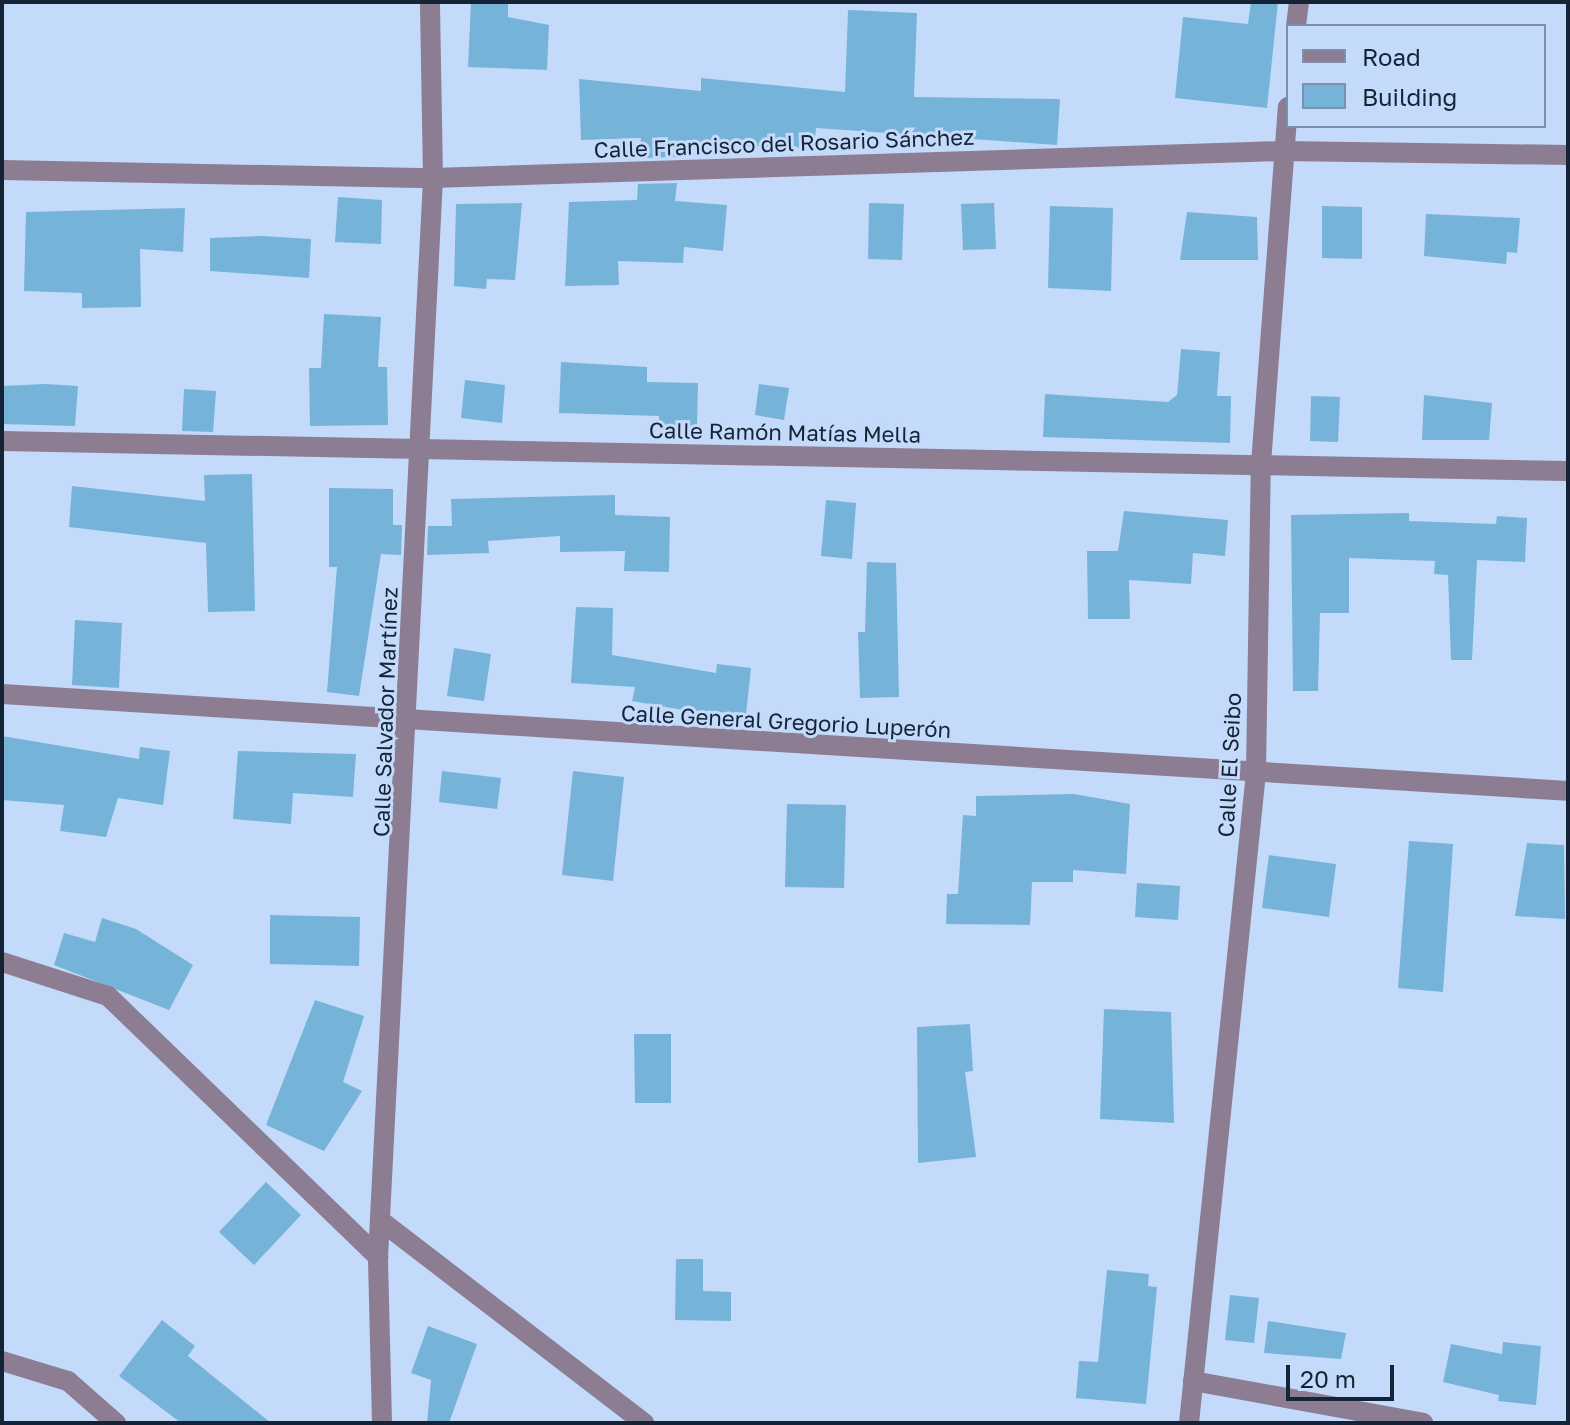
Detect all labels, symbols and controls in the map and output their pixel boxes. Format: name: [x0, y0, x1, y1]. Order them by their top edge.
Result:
legend: [1286, 24, 1546, 128]
text: Road: [1362, 42, 1421, 71]
text: Building: [1362, 82, 1457, 111]
street label: Calle Francisco del Rosario Sánchez: [593, 123, 975, 163]
street label: Calle Ramón Matías Mella: [649, 416, 921, 448]
street label: Calle Salvador Martínez: [367, 587, 403, 837]
street label: Calle El Seibo: [1212, 692, 1246, 838]
street label: Calle General Gregorio Luperón: [620, 699, 952, 743]
scale bar: [1290, 1349, 1398, 1399]
text: 20 m: [1300, 1364, 1356, 1393]

